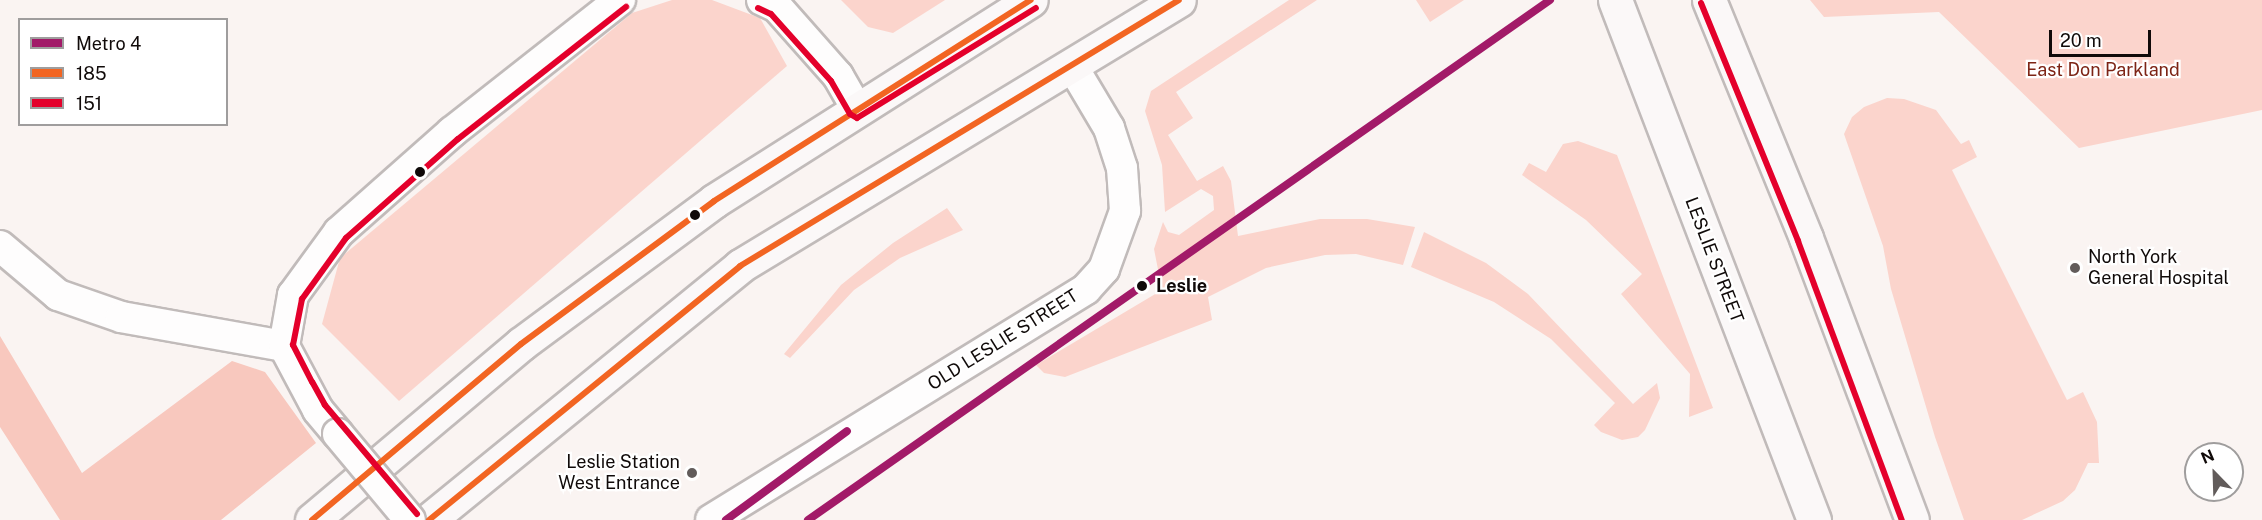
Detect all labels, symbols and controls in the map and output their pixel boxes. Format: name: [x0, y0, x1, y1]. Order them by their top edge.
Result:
legend: [18, 18, 228, 126]
scale bar: [2052, 18, 2154, 56]
text: 20 m: [2060, 30, 2102, 51]
text: Metro 4: [76, 33, 141, 54]
park label: East Don Parkland: [2026, 59, 2180, 81]
text: 185: [76, 63, 107, 84]
text: 151: [76, 93, 102, 114]
unlabelled marker: [414, 166, 426, 178]
street label: LESLIE STREET: [1680, 194, 1748, 326]
unlabelled marker: [689, 209, 701, 221]
place label: North York General Hospital: [2088, 247, 2229, 290]
marker: North York General Hospital: [2066, 259, 2084, 277]
place label: Leslie: [1156, 275, 1207, 297]
marker: Leslie: [1133, 277, 1151, 295]
street label: OLD LESLIE STREET: [924, 285, 1082, 395]
north arrow: [2184, 442, 2244, 502]
text: N: [2198, 446, 2217, 468]
place label: Leslie Station West Entrance: [558, 452, 680, 494]
marker: Leslie Station West Entrance: [685, 466, 699, 480]

